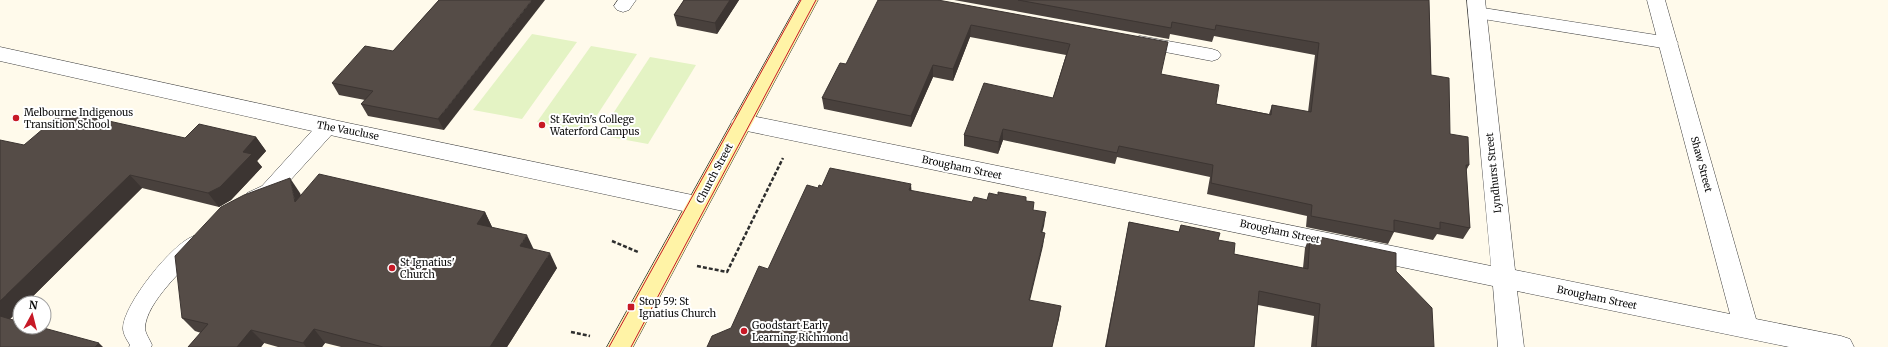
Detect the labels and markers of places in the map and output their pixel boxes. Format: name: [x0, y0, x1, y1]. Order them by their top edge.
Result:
place label: Melbourne Indigenous Transition School: [24, 106, 133, 131]
marker: Melbourne Indigenous Transition School: [11, 113, 21, 123]
place label: St Kevin's College Waterford Campus: [549, 113, 639, 138]
marker: St Kevin's College Waterford Campus: [537, 120, 547, 130]
place label: St Ignatius' Church: [400, 256, 455, 281]
marker: St Ignatius' Church: [387, 263, 397, 273]
place label: Stop 59: St Ignatius Church: [639, 295, 716, 320]
marker: Stop 59: St Ignatius Church: [626, 302, 636, 312]
place label: Goodstart Early Learning Richmond: [752, 319, 848, 344]
marker: Goodstart Early Learning Richmond: [739, 326, 749, 336]

